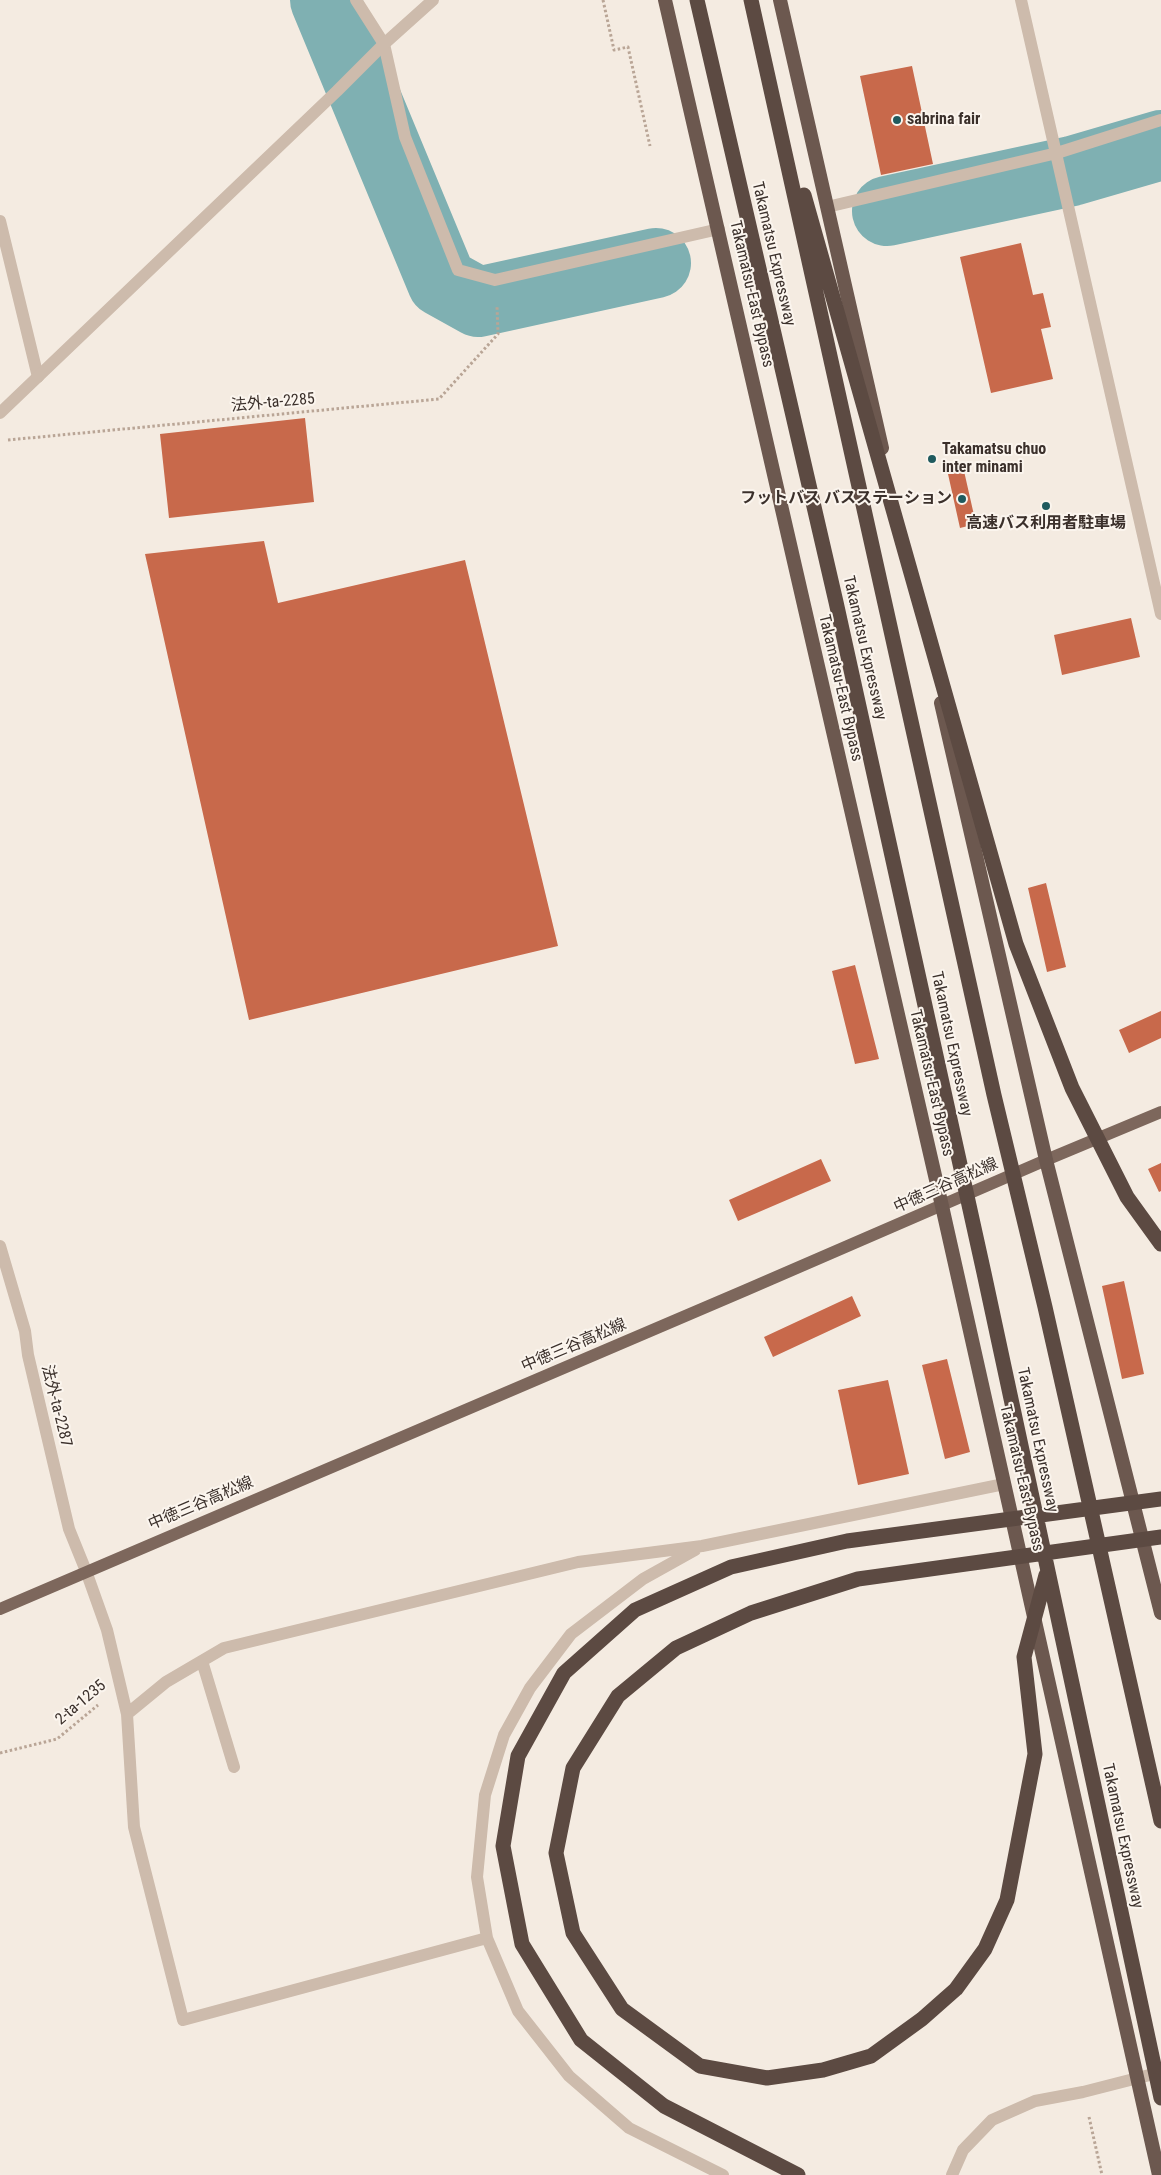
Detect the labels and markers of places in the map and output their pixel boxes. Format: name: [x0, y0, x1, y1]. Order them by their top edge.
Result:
place label: sabrina fair: [907, 110, 980, 130]
marker: sabrina fair: [891, 114, 903, 126]
place label: Takamatsu chuo inter minami: [942, 440, 1046, 478]
marker: Takamatsu chuo inter minami: [926, 453, 938, 465]
place label: フットバス バスステーション: [740, 489, 952, 509]
marker: フットバス バスステーション: [956, 493, 968, 505]
marker: 高速バス利用者駐車場: [1040, 500, 1052, 512]
place label: 高速バス利用者駐車場: [966, 514, 1126, 534]

